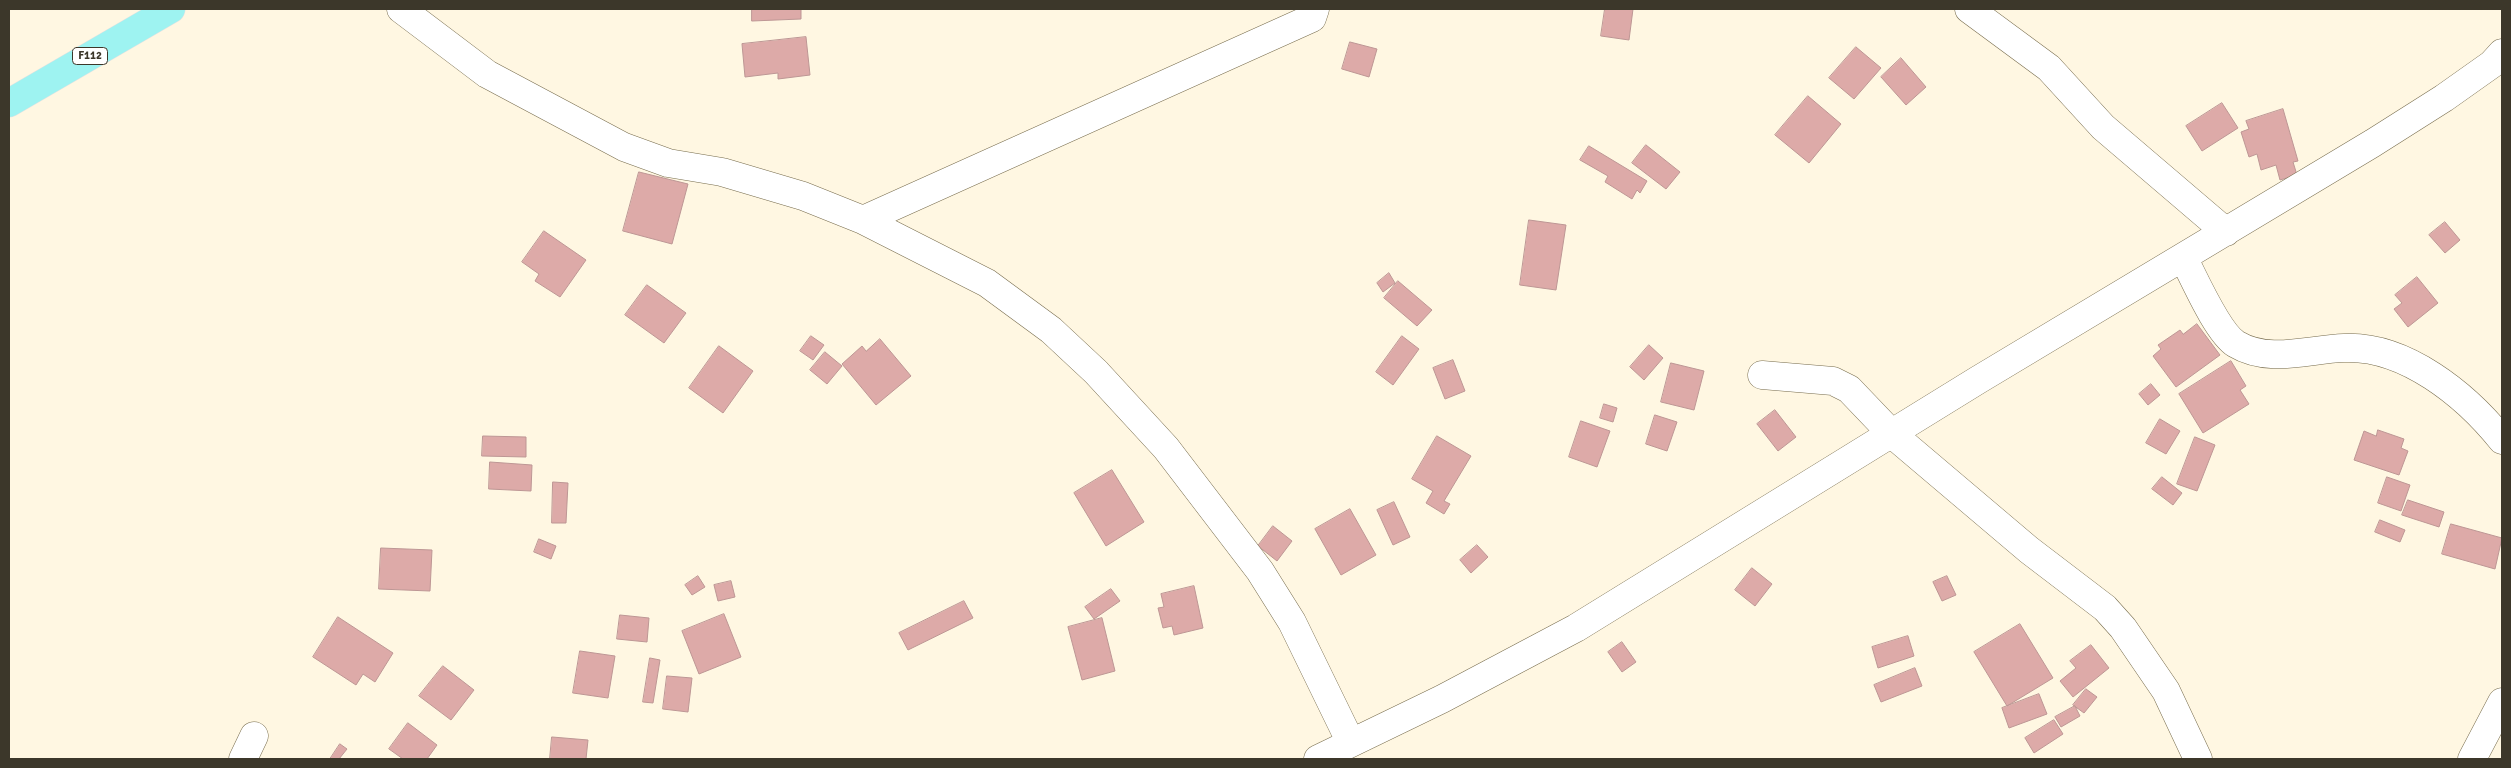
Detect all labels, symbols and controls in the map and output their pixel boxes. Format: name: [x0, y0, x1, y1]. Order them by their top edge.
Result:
road number: F112: [72, 48, 108, 64]

